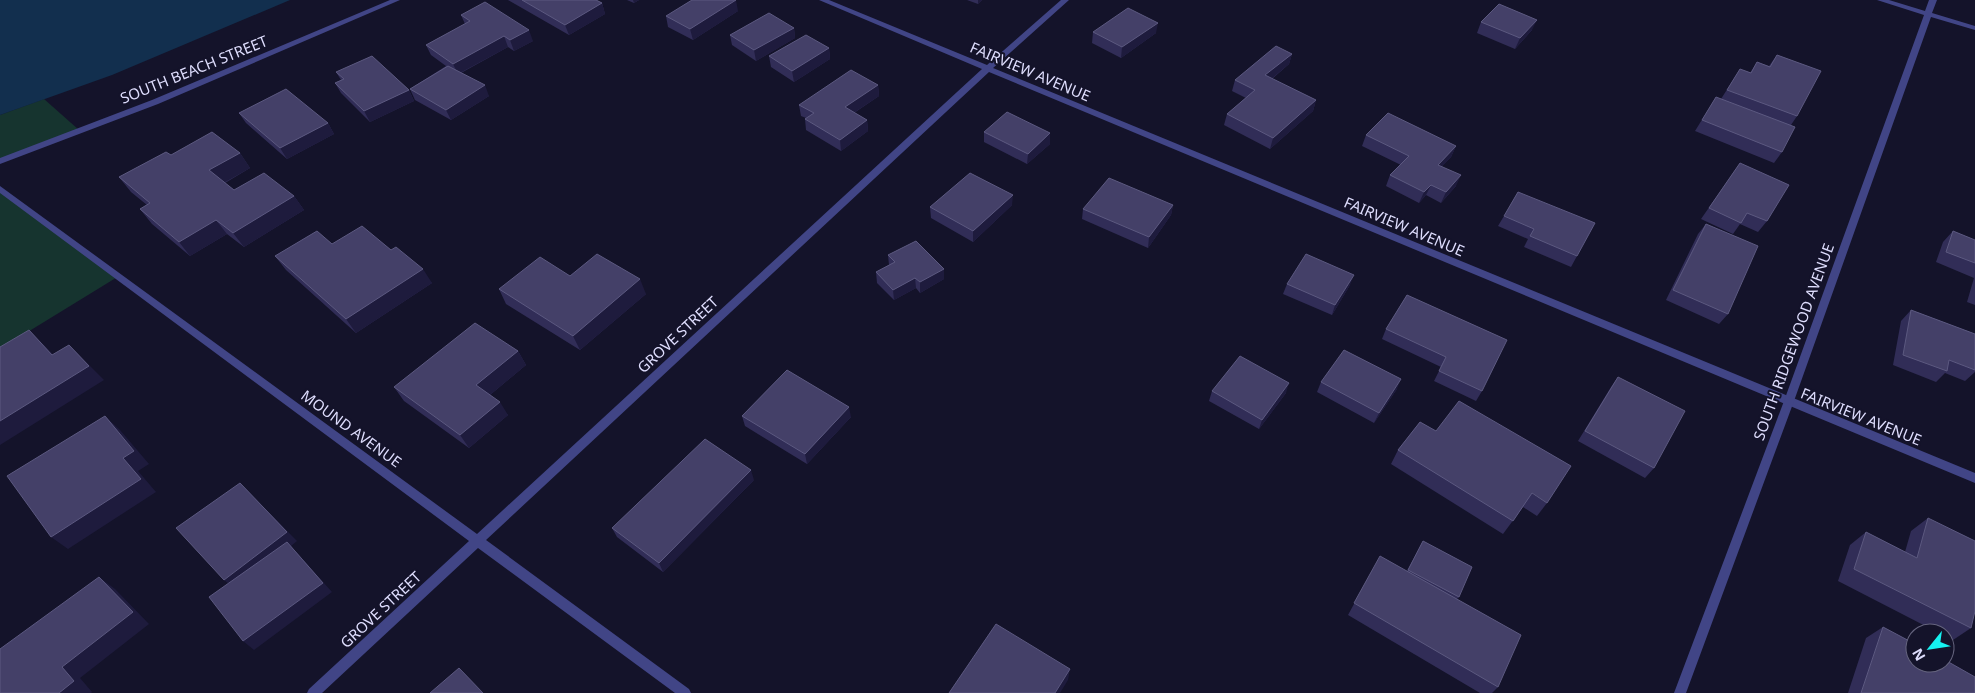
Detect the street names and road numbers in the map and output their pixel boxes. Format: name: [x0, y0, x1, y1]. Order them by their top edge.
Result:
street label: SOUTH BEACH STREET: [117, 30, 271, 108]
street label: FAIRVIEW AVENUE: [967, 37, 1094, 105]
street label: FAIRVIEW AVENUE: [1341, 192, 1468, 260]
street label: SOUTH RIDGEWOOD AVENUE: [1748, 241, 1838, 443]
street label: GROVE STREET: [632, 291, 723, 377]
street label: FAIRVIEW AVENUE: [1798, 383, 1925, 449]
street label: MOUND AVENUE: [297, 385, 406, 471]
street label: GROVE STREET: [335, 566, 426, 652]

